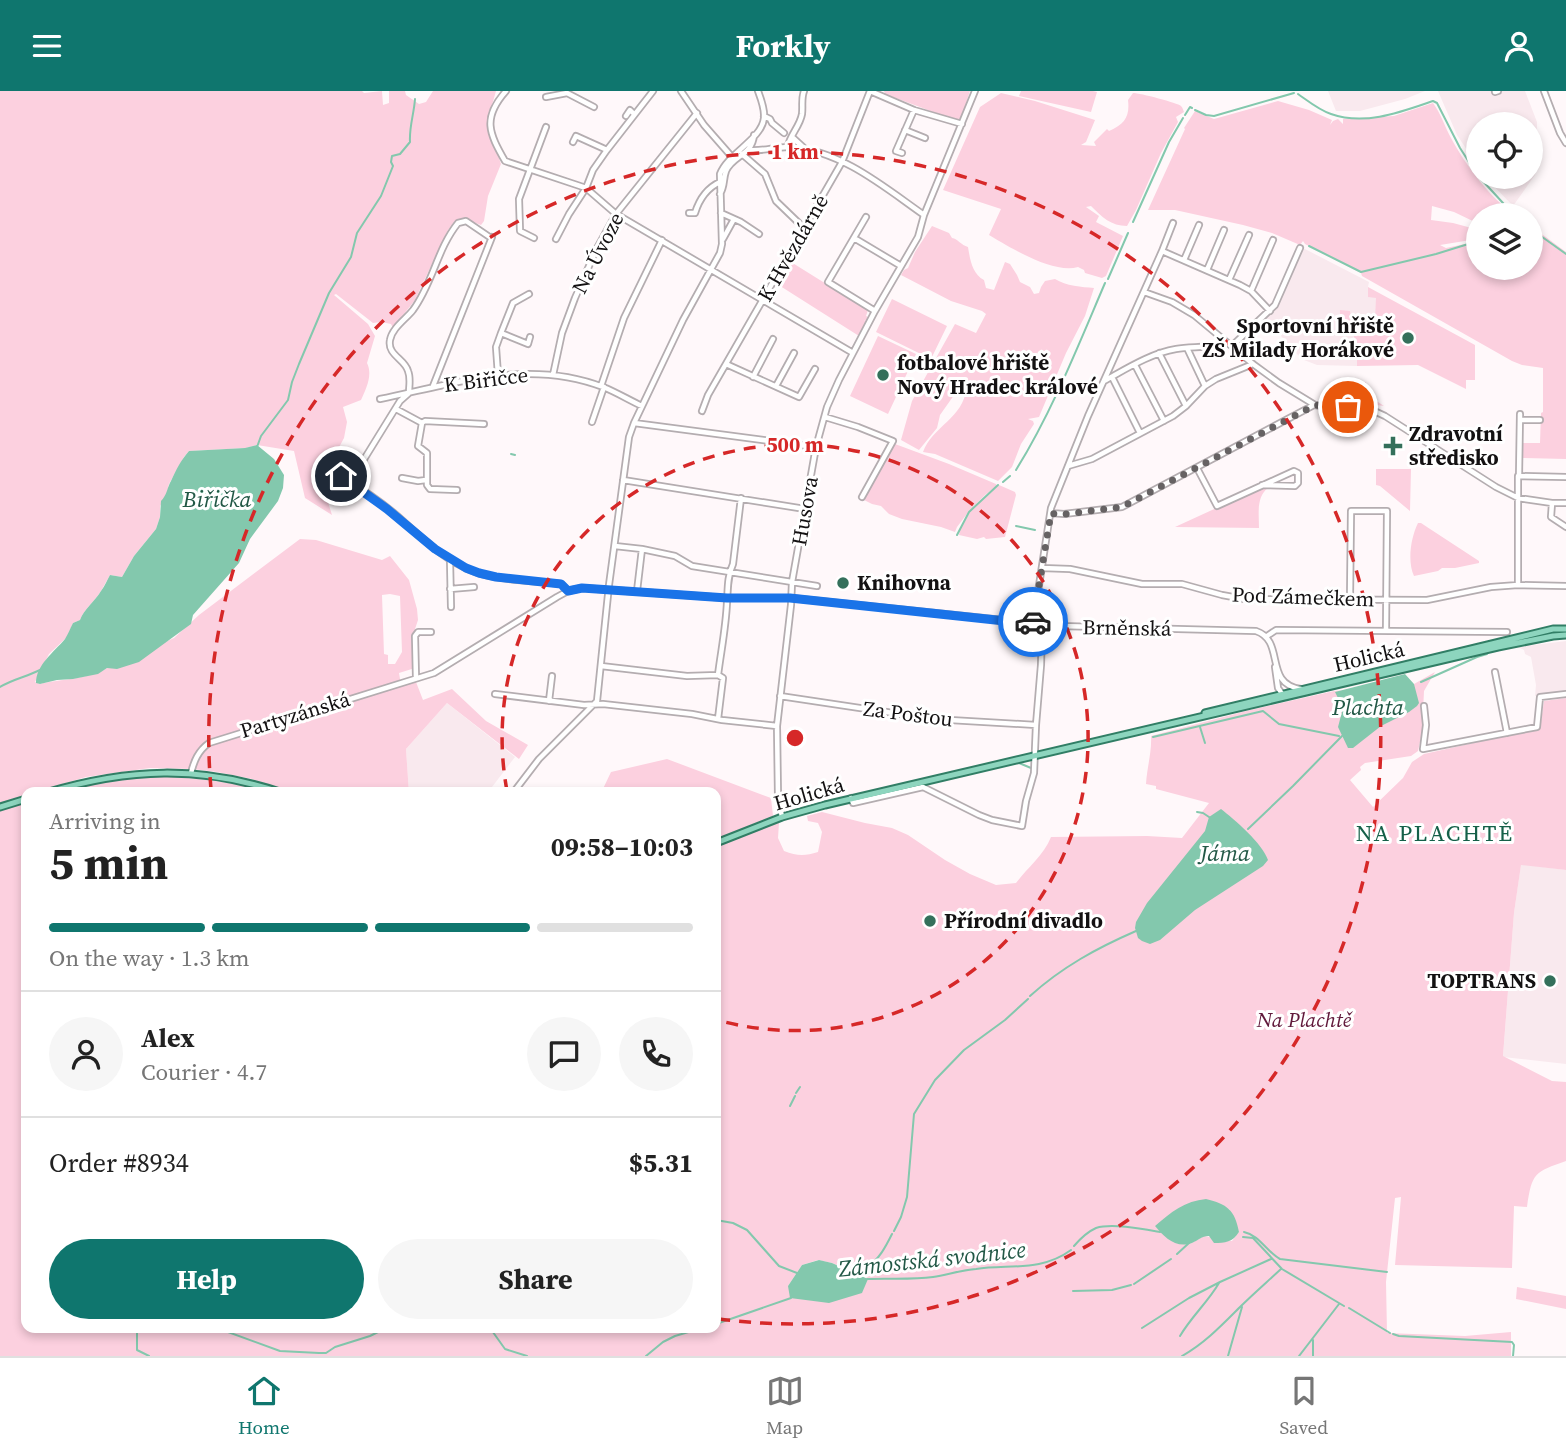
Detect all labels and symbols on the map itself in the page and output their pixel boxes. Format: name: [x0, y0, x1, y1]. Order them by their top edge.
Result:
text: 1 km: [771, 137, 819, 166]
street label: K Hvězdárně: [750, 189, 835, 307]
street label: Na Úvoze: [565, 207, 630, 298]
place label: Sportovní hřiště ZŠ Milady Horákové: [1202, 311, 1394, 364]
marker: Sportovní hřiště ZŠ Milady Horákové: [1400, 330, 1416, 346]
place label: fotbalové hřiště Nový Hradec králové: [897, 348, 1098, 401]
street label: K Biřičce: [442, 360, 530, 399]
marker: fotbalové hřiště Nový Hradec králové: [875, 367, 891, 383]
pin: [1318, 377, 1378, 437]
place label: Zdravotní středisko: [1409, 419, 1503, 472]
text: 500 m: [766, 430, 824, 459]
marker: Zdravotní středisko: [1383, 436, 1403, 456]
pin: [311, 446, 371, 506]
street label: Husova: [784, 474, 825, 548]
water label: Biřička: [182, 483, 252, 515]
place label: Knihovna: [857, 568, 952, 597]
marker: Knihovna: [835, 575, 851, 591]
street label: Pod Zámečkem: [1231, 580, 1375, 613]
courier: [998, 587, 1068, 657]
street label: Brněnská: [1082, 612, 1172, 643]
street label: Holická: [1330, 634, 1408, 679]
street label: Partyzánská: [236, 684, 354, 745]
water label: Plachta: [1331, 691, 1404, 723]
street label: Za Poštou: [862, 694, 955, 733]
centre of rings: [783, 726, 807, 750]
street label: Holická: [770, 770, 848, 817]
district label: NA PLACHTĚ: [1356, 817, 1514, 849]
water label: Jáma: [1197, 837, 1250, 869]
place label: Přírodní divadlo: [944, 906, 1103, 935]
marker: Přírodní divadlo: [922, 913, 938, 929]
place label: TOPTRANS: [1427, 966, 1536, 995]
marker: TOPTRANS: [1542, 973, 1558, 989]
park label: Na Plachtě: [1256, 1005, 1354, 1034]
water label: Zámostská svodnice: [836, 1233, 1028, 1285]

